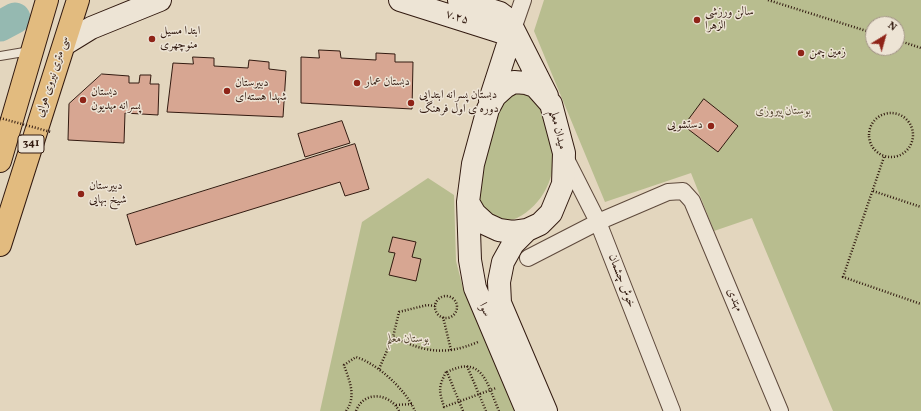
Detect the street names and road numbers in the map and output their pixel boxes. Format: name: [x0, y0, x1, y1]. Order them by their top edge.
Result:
street label: ۷.۲۵: [443, 7, 471, 29]
street label: سی متری نیروی هوایی: [33, 35, 73, 119]
street label: میدان معلم: [545, 109, 569, 151]
road number: 341: [18, 135, 44, 153]
street label: خوش چشمان: [604, 252, 638, 310]
street label: مهتدی: [723, 286, 745, 314]
street label: سوا: [475, 301, 493, 319]

